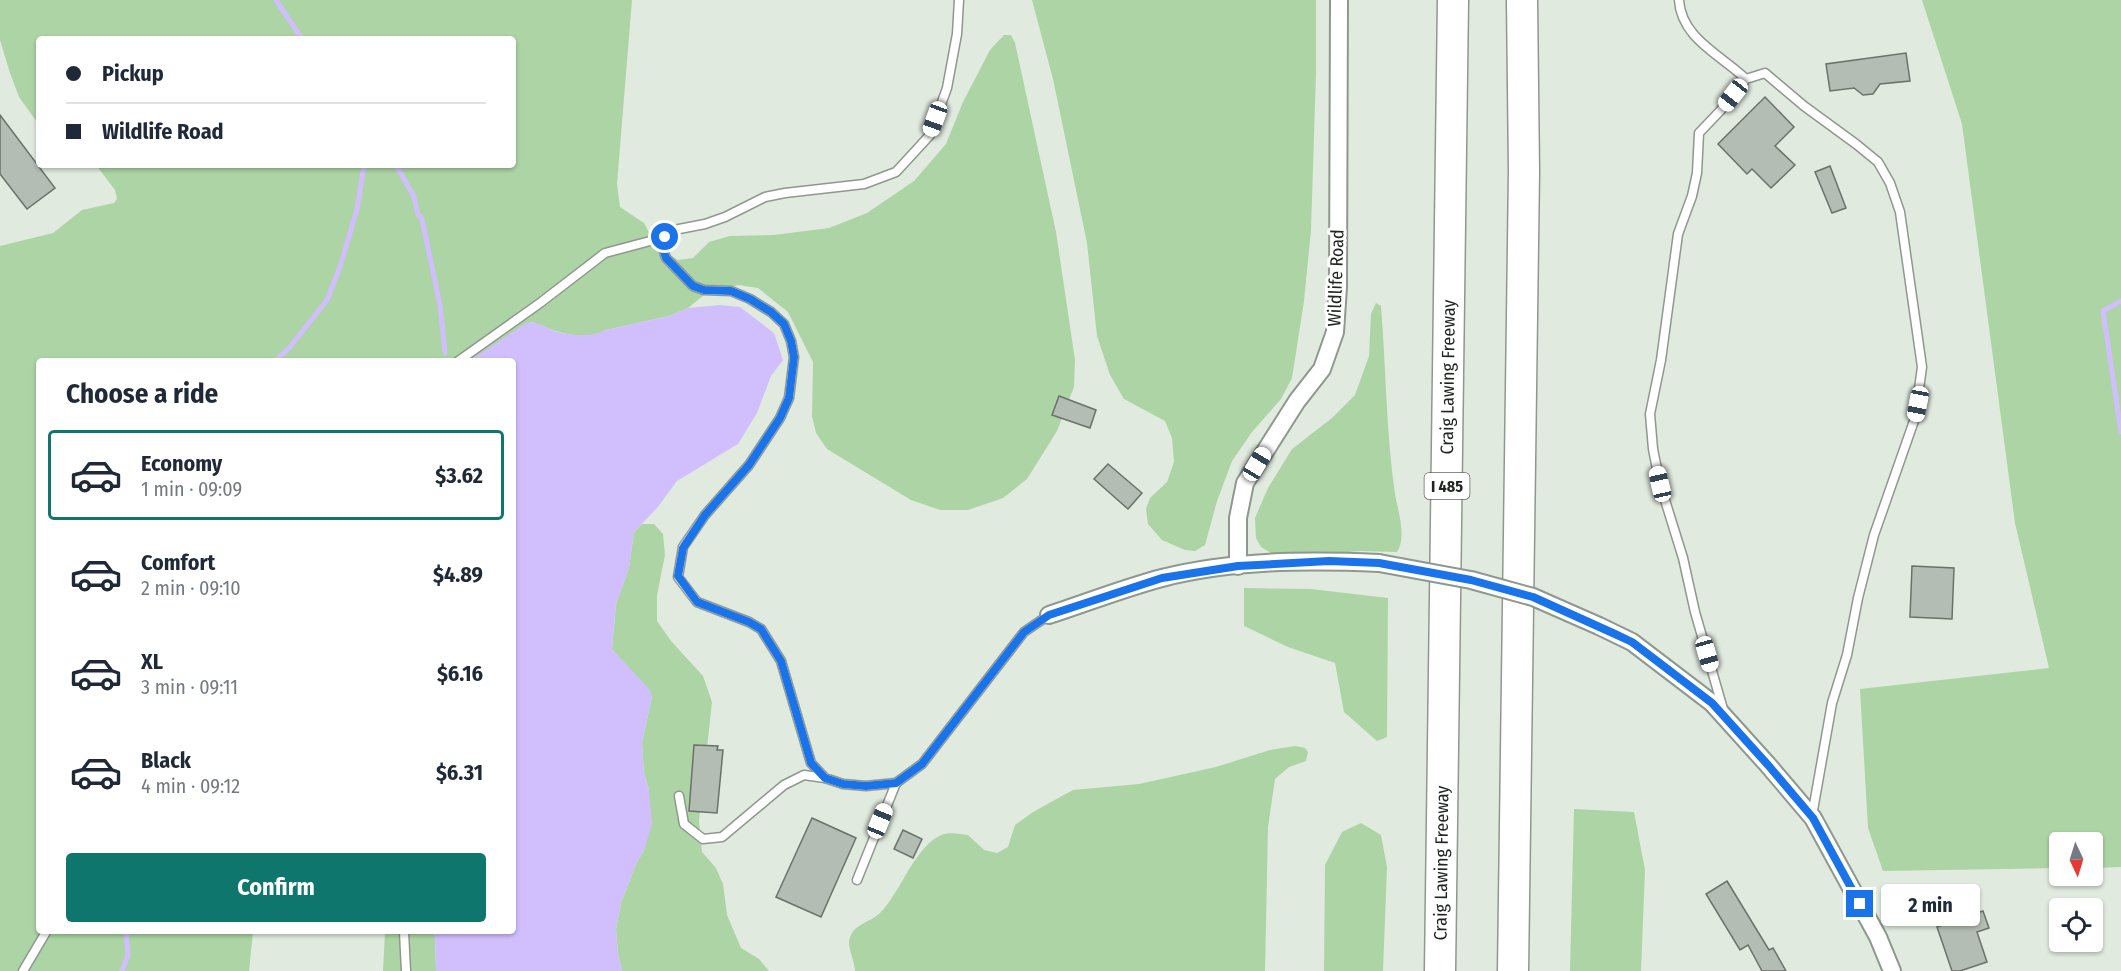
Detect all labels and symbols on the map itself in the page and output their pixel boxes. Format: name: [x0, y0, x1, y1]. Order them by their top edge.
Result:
car: [1715, 75, 1751, 115]
car: [920, 99, 950, 139]
route start: [651, 223, 678, 250]
street label: Wildlife Road: [1323, 229, 1349, 327]
street label: Craig Lawing Freeway: [1436, 299, 1460, 455]
car: [1906, 385, 1930, 423]
car: [1240, 444, 1274, 484]
car: [1647, 464, 1673, 504]
road number: I 485: [1424, 473, 1470, 499]
car: [1693, 634, 1721, 674]
street label: Craig Lawing Freeway: [1429, 785, 1453, 941]
car: [865, 801, 895, 841]
north arrow: [2049, 832, 2103, 886]
callout: 2 min: [1881, 883, 1980, 925]
route end: [1846, 890, 1873, 917]

